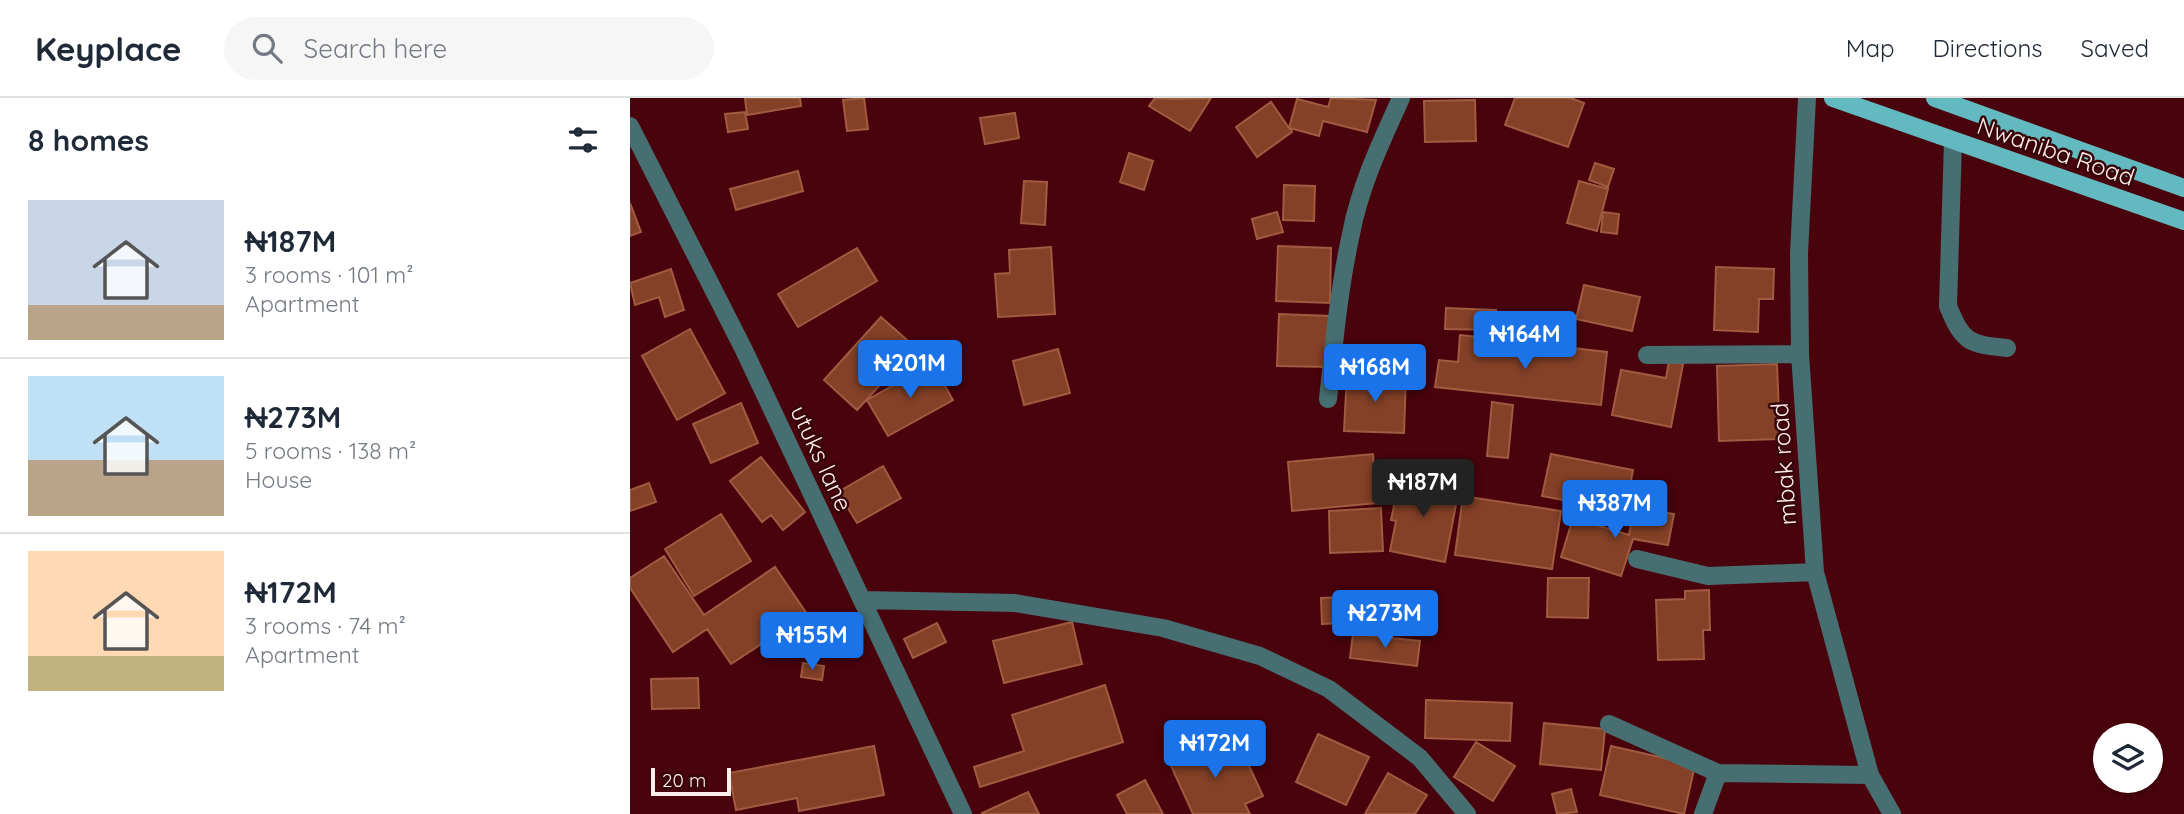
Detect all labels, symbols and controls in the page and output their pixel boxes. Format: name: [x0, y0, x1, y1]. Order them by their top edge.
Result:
search box: [224, 17, 714, 80]
text: Keyplace: [35, 28, 182, 69]
icon: search: [248, 29, 286, 67]
text: Search here: [304, 32, 447, 65]
text: Map: [1846, 33, 1895, 63]
text: Directions: [1933, 33, 2043, 63]
text: Saved: [2081, 33, 2149, 63]
street label: Nwaniba Road: [1973, 110, 2139, 192]
text: 8 homes: [28, 121, 149, 159]
icon: filters: [564, 121, 602, 159]
text: ₦187M: [245, 222, 336, 260]
icon: home: [84, 228, 168, 312]
text: 3 rooms · 101 m²: [245, 260, 414, 289]
text: Apartment: [245, 289, 359, 318]
pin: ₦164M: [1476, 312, 1574, 371]
text: ₦164M: [1490, 319, 1560, 348]
pin: ₦201M: [861, 341, 959, 400]
pin: ₦168M: [1326, 344, 1424, 404]
text: ₦201M: [874, 348, 946, 377]
text: ₦168M: [1340, 352, 1410, 381]
text: ₦273M: [245, 398, 341, 436]
street label: utuks lane: [784, 400, 860, 516]
street label: mbak road: [1764, 402, 1802, 526]
icon: home: [84, 404, 168, 488]
text: 5 rooms · 138 m²: [245, 436, 416, 465]
pin: ₦187M: [1374, 460, 1472, 519]
text: House: [245, 465, 312, 494]
text: ₦187M: [1388, 467, 1458, 496]
pin: ₦387M: [1566, 480, 1664, 540]
text: ₦387M: [1578, 488, 1652, 517]
text: ₦172M: [245, 573, 337, 611]
icon: home: [84, 579, 168, 663]
pin: ₦273M: [1336, 590, 1434, 650]
text: ₦273M: [1348, 598, 1422, 627]
text: 3 rooms · 74 m²: [245, 611, 406, 640]
pin: ₦155M: [763, 612, 861, 672]
text: ₦155M: [776, 620, 848, 649]
text: Apartment: [245, 640, 359, 669]
pin: ₦172M: [1166, 720, 1264, 780]
map controls: [2093, 723, 2163, 793]
button: layers: [2093, 723, 2163, 793]
text: ₦172M: [1180, 728, 1250, 757]
scale bar: [651, 765, 732, 797]
text: 20 m: [662, 768, 706, 792]

